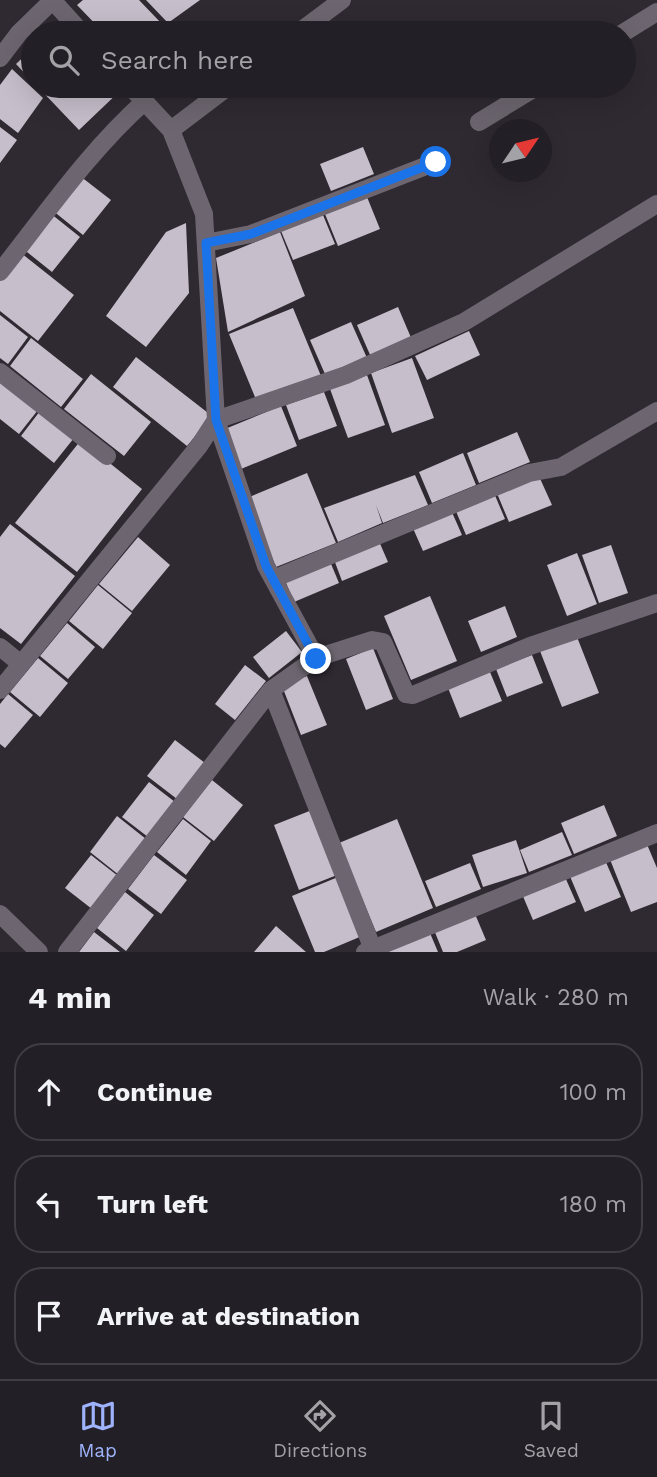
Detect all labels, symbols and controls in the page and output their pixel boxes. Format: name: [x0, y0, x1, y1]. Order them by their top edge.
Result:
search box: [21, 21, 636, 98]
icon: search: [45, 41, 83, 79]
text: Search here: [101, 45, 253, 75]
north arrow: [489, 119, 552, 182]
route start: [420, 146, 451, 177]
route end: [300, 643, 331, 674]
text: 4 min: [28, 980, 112, 1015]
text: Walk · 280 m: [483, 984, 629, 1011]
icon: ahead: [30, 1073, 68, 1111]
text: Continue: [97, 1077, 213, 1107]
text: 100 m: [560, 1079, 627, 1106]
icon: left: [30, 1185, 68, 1223]
text: Turn left: [97, 1189, 208, 1219]
text: 180 m: [560, 1191, 627, 1218]
icon: arrive: [30, 1297, 68, 1335]
text: Arrive at destination: [97, 1301, 360, 1331]
tab: Map: [78, 1397, 117, 1462]
tab: Directions: [273, 1397, 367, 1462]
tab: Saved: [524, 1397, 579, 1462]

